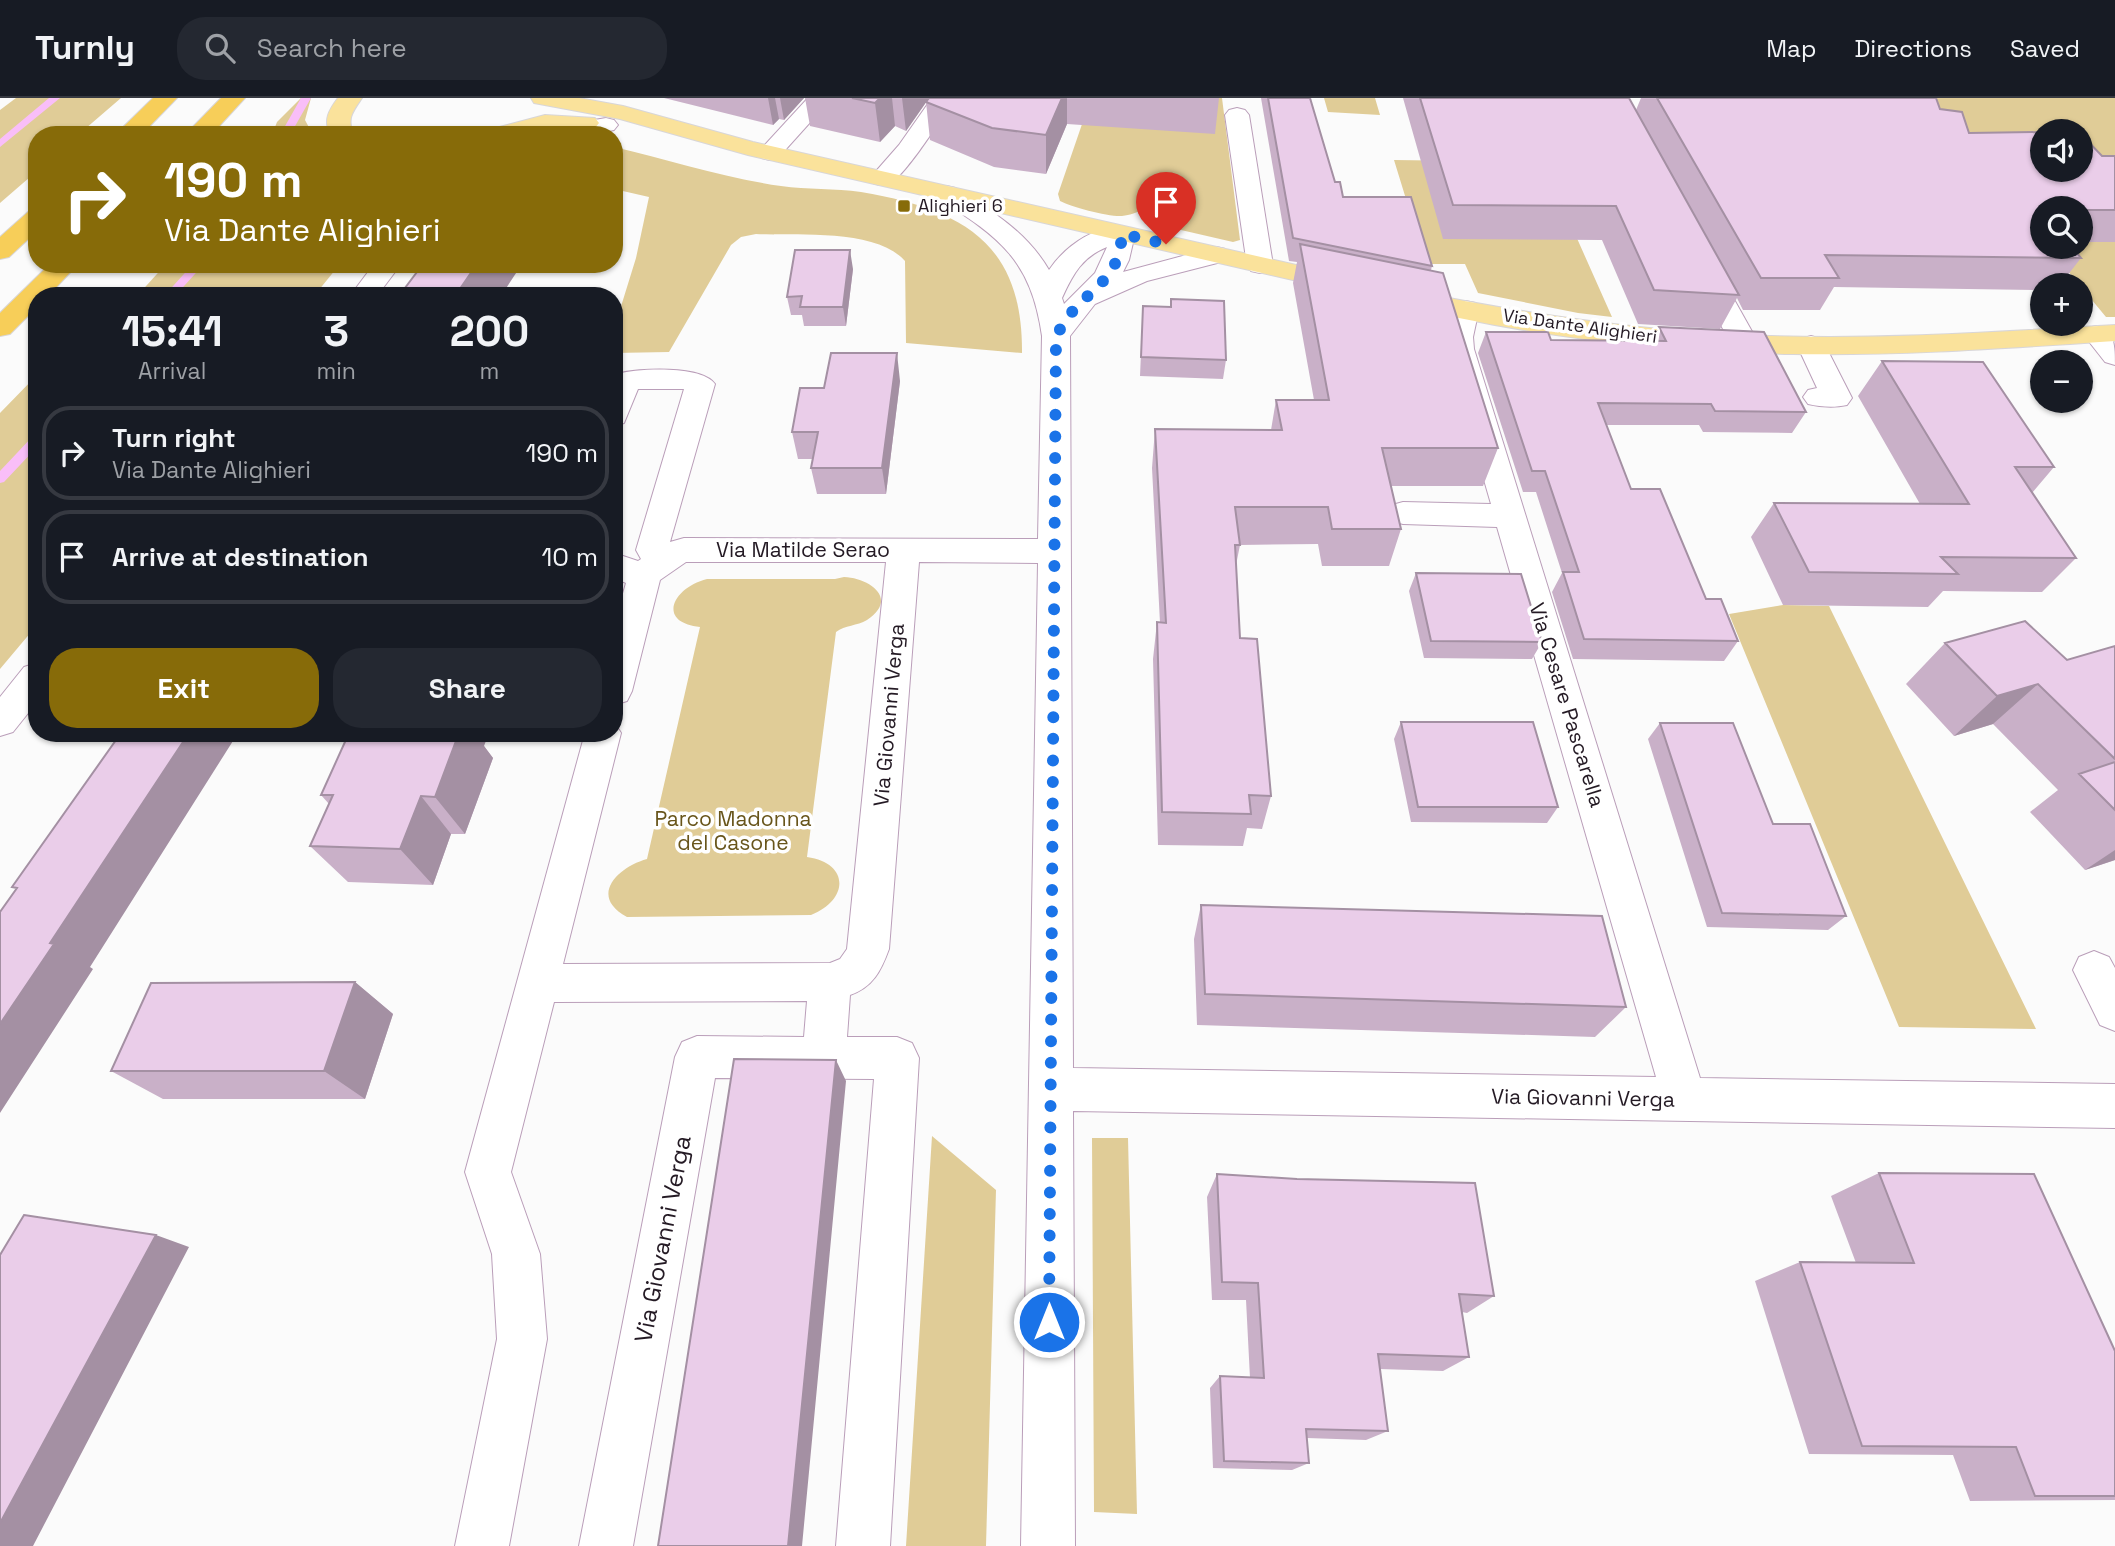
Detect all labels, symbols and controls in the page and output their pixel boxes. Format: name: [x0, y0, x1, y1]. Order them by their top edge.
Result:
search box: [177, 17, 667, 80]
text: Turnly: [35, 27, 135, 69]
icon: search: [201, 29, 239, 67]
text: Search here: [257, 31, 407, 65]
text: Map: [1766, 33, 1816, 64]
text: Directions: [1854, 33, 1972, 64]
text: Saved: [2010, 33, 2080, 64]
map controls: [2030, 119, 2093, 413]
button: sound: [2030, 119, 2093, 182]
text: 190 m: [164, 149, 302, 211]
icon: right: [49, 154, 140, 245]
pin: [1136, 172, 1196, 244]
icon: arrive: [1147, 183, 1185, 221]
place label: Alighieri 6: [918, 194, 1003, 217]
button: search: [2030, 196, 2093, 259]
marker: Alighieri 6: [896, 198, 912, 214]
text: Via Dante Alighieri: [164, 210, 441, 250]
button: +: [2030, 273, 2093, 336]
street label: Via Dante Alighieri: [1501, 303, 1659, 348]
text: 15:41: [122, 305, 223, 358]
text: 3: [323, 305, 349, 358]
text: 200: [450, 305, 529, 358]
button: −: [2030, 350, 2093, 413]
text: Arrival: [138, 356, 206, 386]
text: min: [316, 356, 356, 386]
text: m: [480, 356, 499, 386]
text: Turn right: [112, 421, 236, 455]
icon: right: [53, 434, 91, 472]
text: 190 m: [526, 436, 598, 470]
text: Via Dante Alighieri: [112, 455, 311, 485]
street label: Via Matilde Serao: [716, 536, 890, 563]
icon: arrive: [53, 538, 91, 576]
text: Arrive at destination: [112, 540, 369, 574]
text: 10 m: [541, 540, 598, 574]
street label: Via Cesare Pascarella: [1524, 599, 1611, 810]
street label: Via Giovanni Verga: [867, 622, 910, 808]
button: Exit: [49, 648, 319, 728]
button: Share: [333, 648, 602, 728]
park label: Parco Madonna del Casone: [654, 805, 812, 856]
street label: Via Giovanni Verga: [1491, 1082, 1675, 1113]
street label: Via Giovanni Verga: [627, 1133, 698, 1345]
position arrow: [1012, 1285, 1086, 1359]

